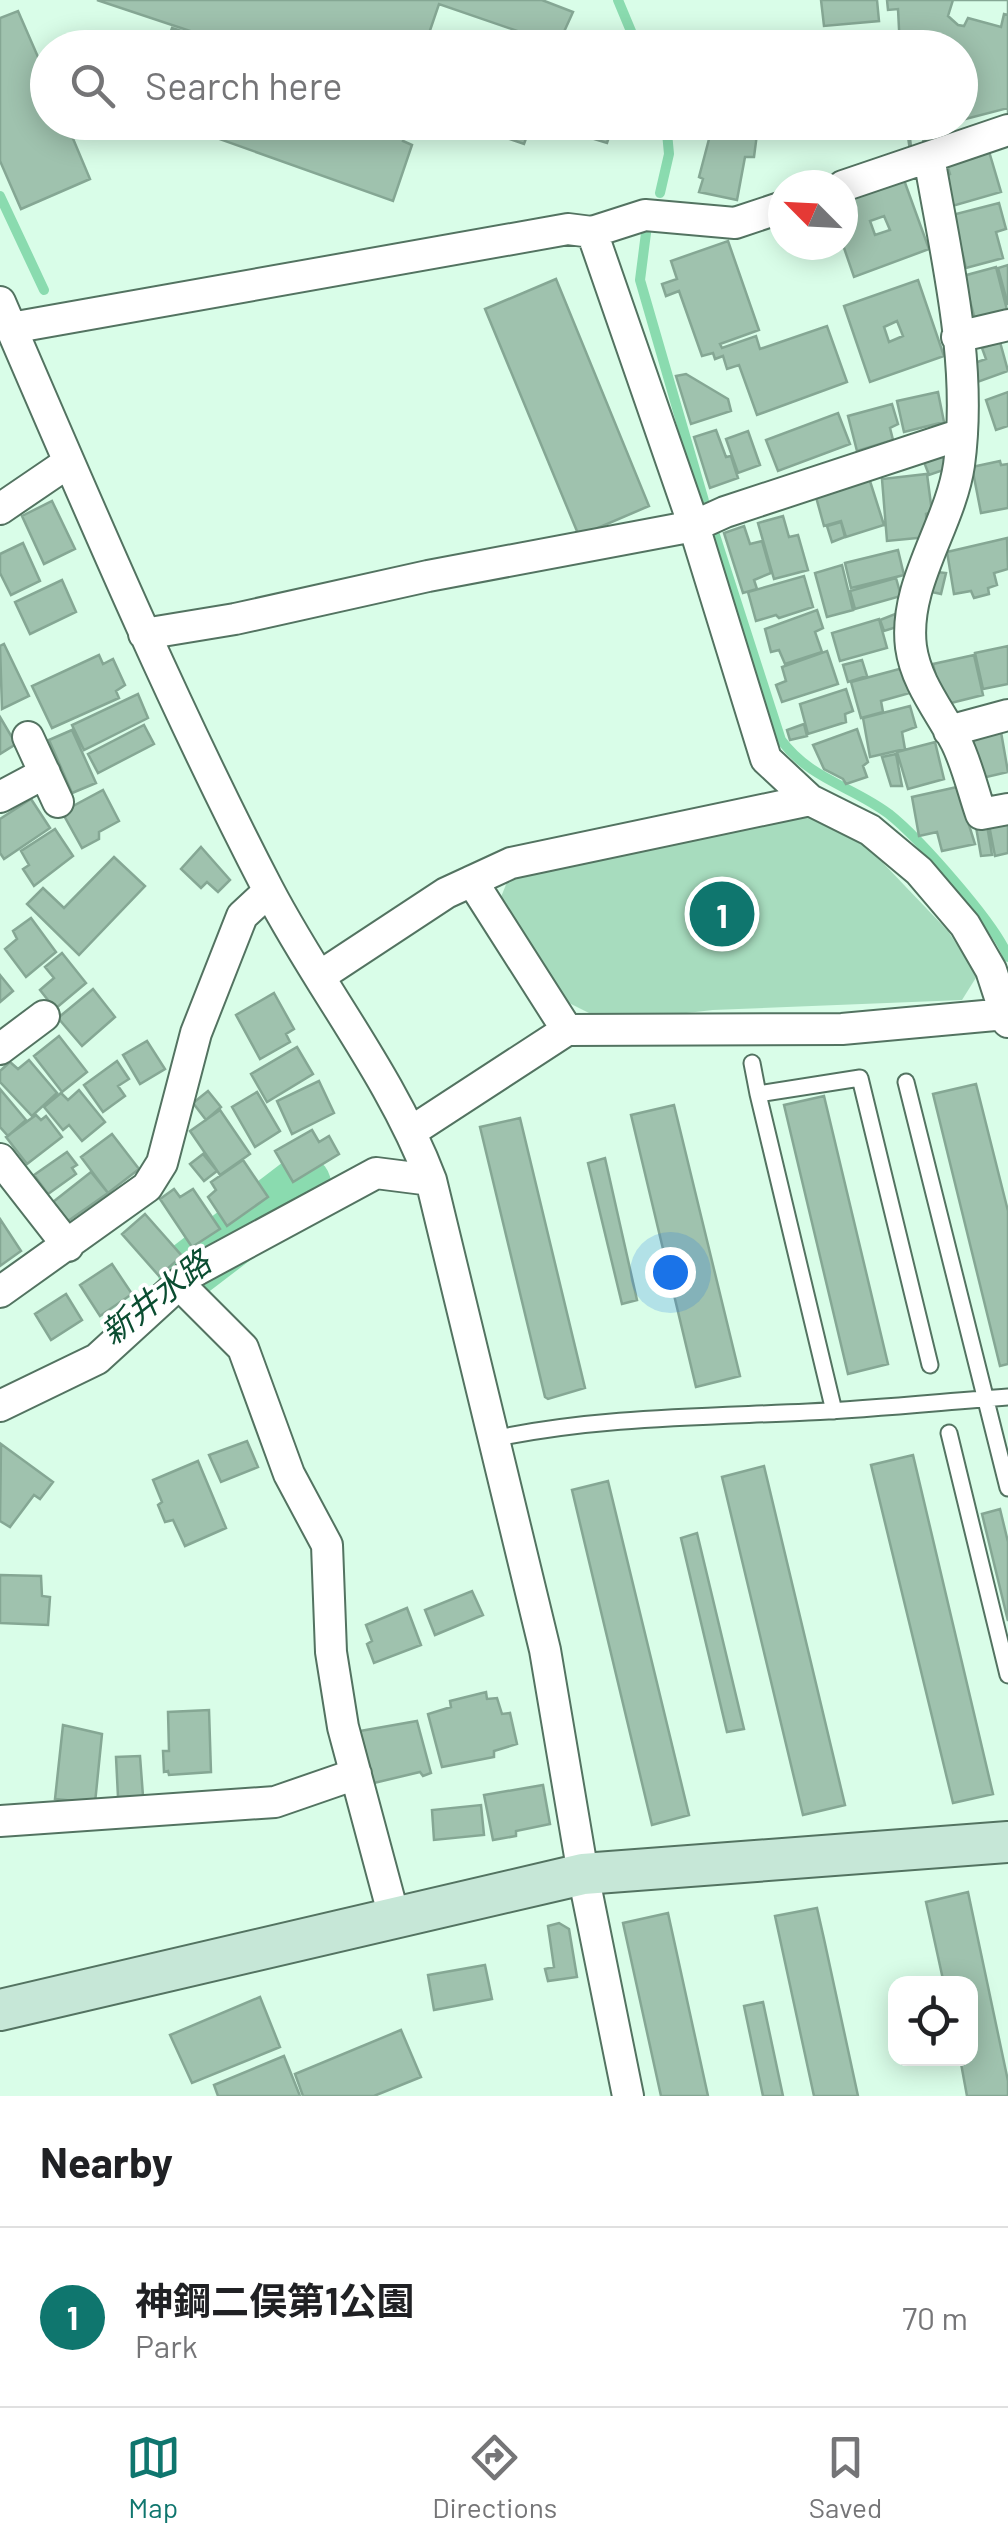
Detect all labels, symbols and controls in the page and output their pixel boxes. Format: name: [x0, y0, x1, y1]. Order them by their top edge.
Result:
search box: [30, 30, 978, 140]
icon: search: [65, 58, 120, 113]
text: Search here: [145, 62, 343, 108]
north arrow: [768, 170, 858, 260]
pin: 1: [690, 876, 754, 952]
water label: 新井水路: [93, 1240, 219, 1351]
your location: [645, 1247, 696, 1298]
map controls: [888, 1976, 978, 2066]
button: locate: [888, 1976, 978, 2066]
text: Nearby: [40, 2136, 173, 2186]
text: 神鋼二俣第1公園: [135, 2277, 414, 2323]
text: 1: [67, 2298, 78, 2336]
text: 70 m: [902, 2298, 968, 2336]
text: Park: [135, 2326, 198, 2364]
tab: Map: [126, 2430, 181, 2524]
tab: Directions: [432, 2430, 557, 2524]
tab: Saved: [809, 2430, 882, 2524]

